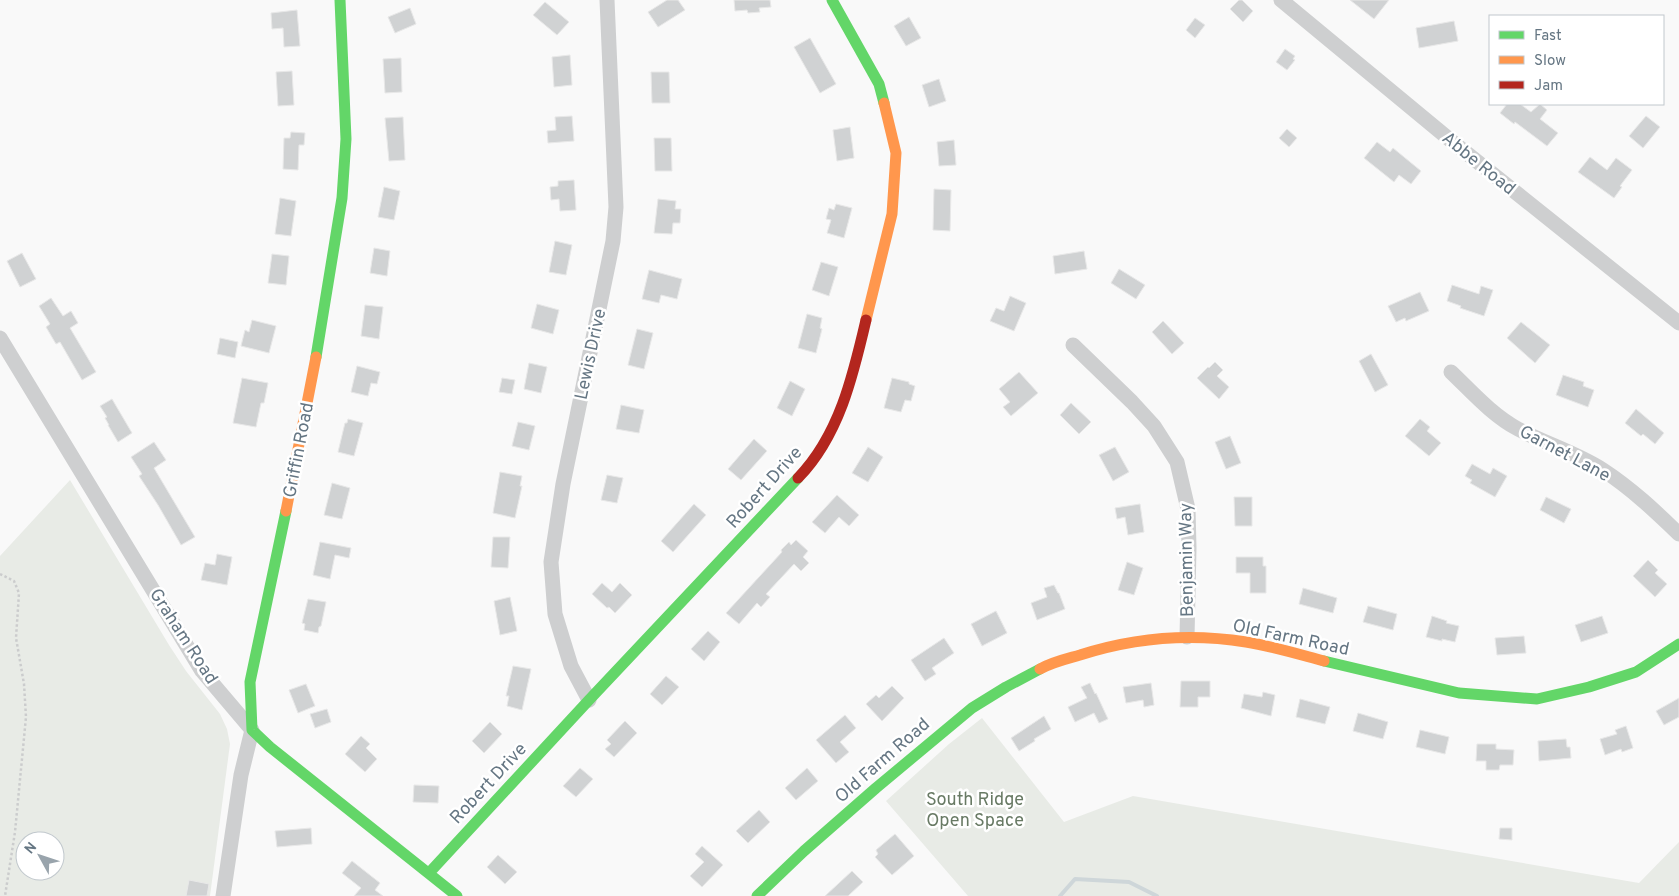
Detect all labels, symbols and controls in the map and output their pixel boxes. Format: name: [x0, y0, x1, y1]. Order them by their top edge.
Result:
legend: [1489, 15, 1664, 105]
text: Fast: [1534, 27, 1562, 46]
text: Slow: [1534, 52, 1566, 71]
text: Jam: [1534, 77, 1563, 96]
street label: Abbe Road: [1436, 127, 1520, 201]
street label: Lewis Drive: [571, 307, 612, 402]
street label: Griffin Road: [279, 401, 320, 500]
street label: Garnet Lane: [1515, 421, 1614, 488]
street label: Robert Drive: [722, 442, 808, 534]
street label: Benjamin Way: [1175, 503, 1200, 617]
street label: Graham Road: [143, 585, 222, 689]
street label: Old Farm Road: [1230, 615, 1351, 662]
street label: Old Farm Road: [831, 714, 935, 809]
street label: Robert Drive: [446, 739, 533, 829]
park label: South Ridge Open Space: [926, 789, 1024, 833]
north arrow: [15, 831, 65, 881]
text: N: [21, 839, 41, 858]

